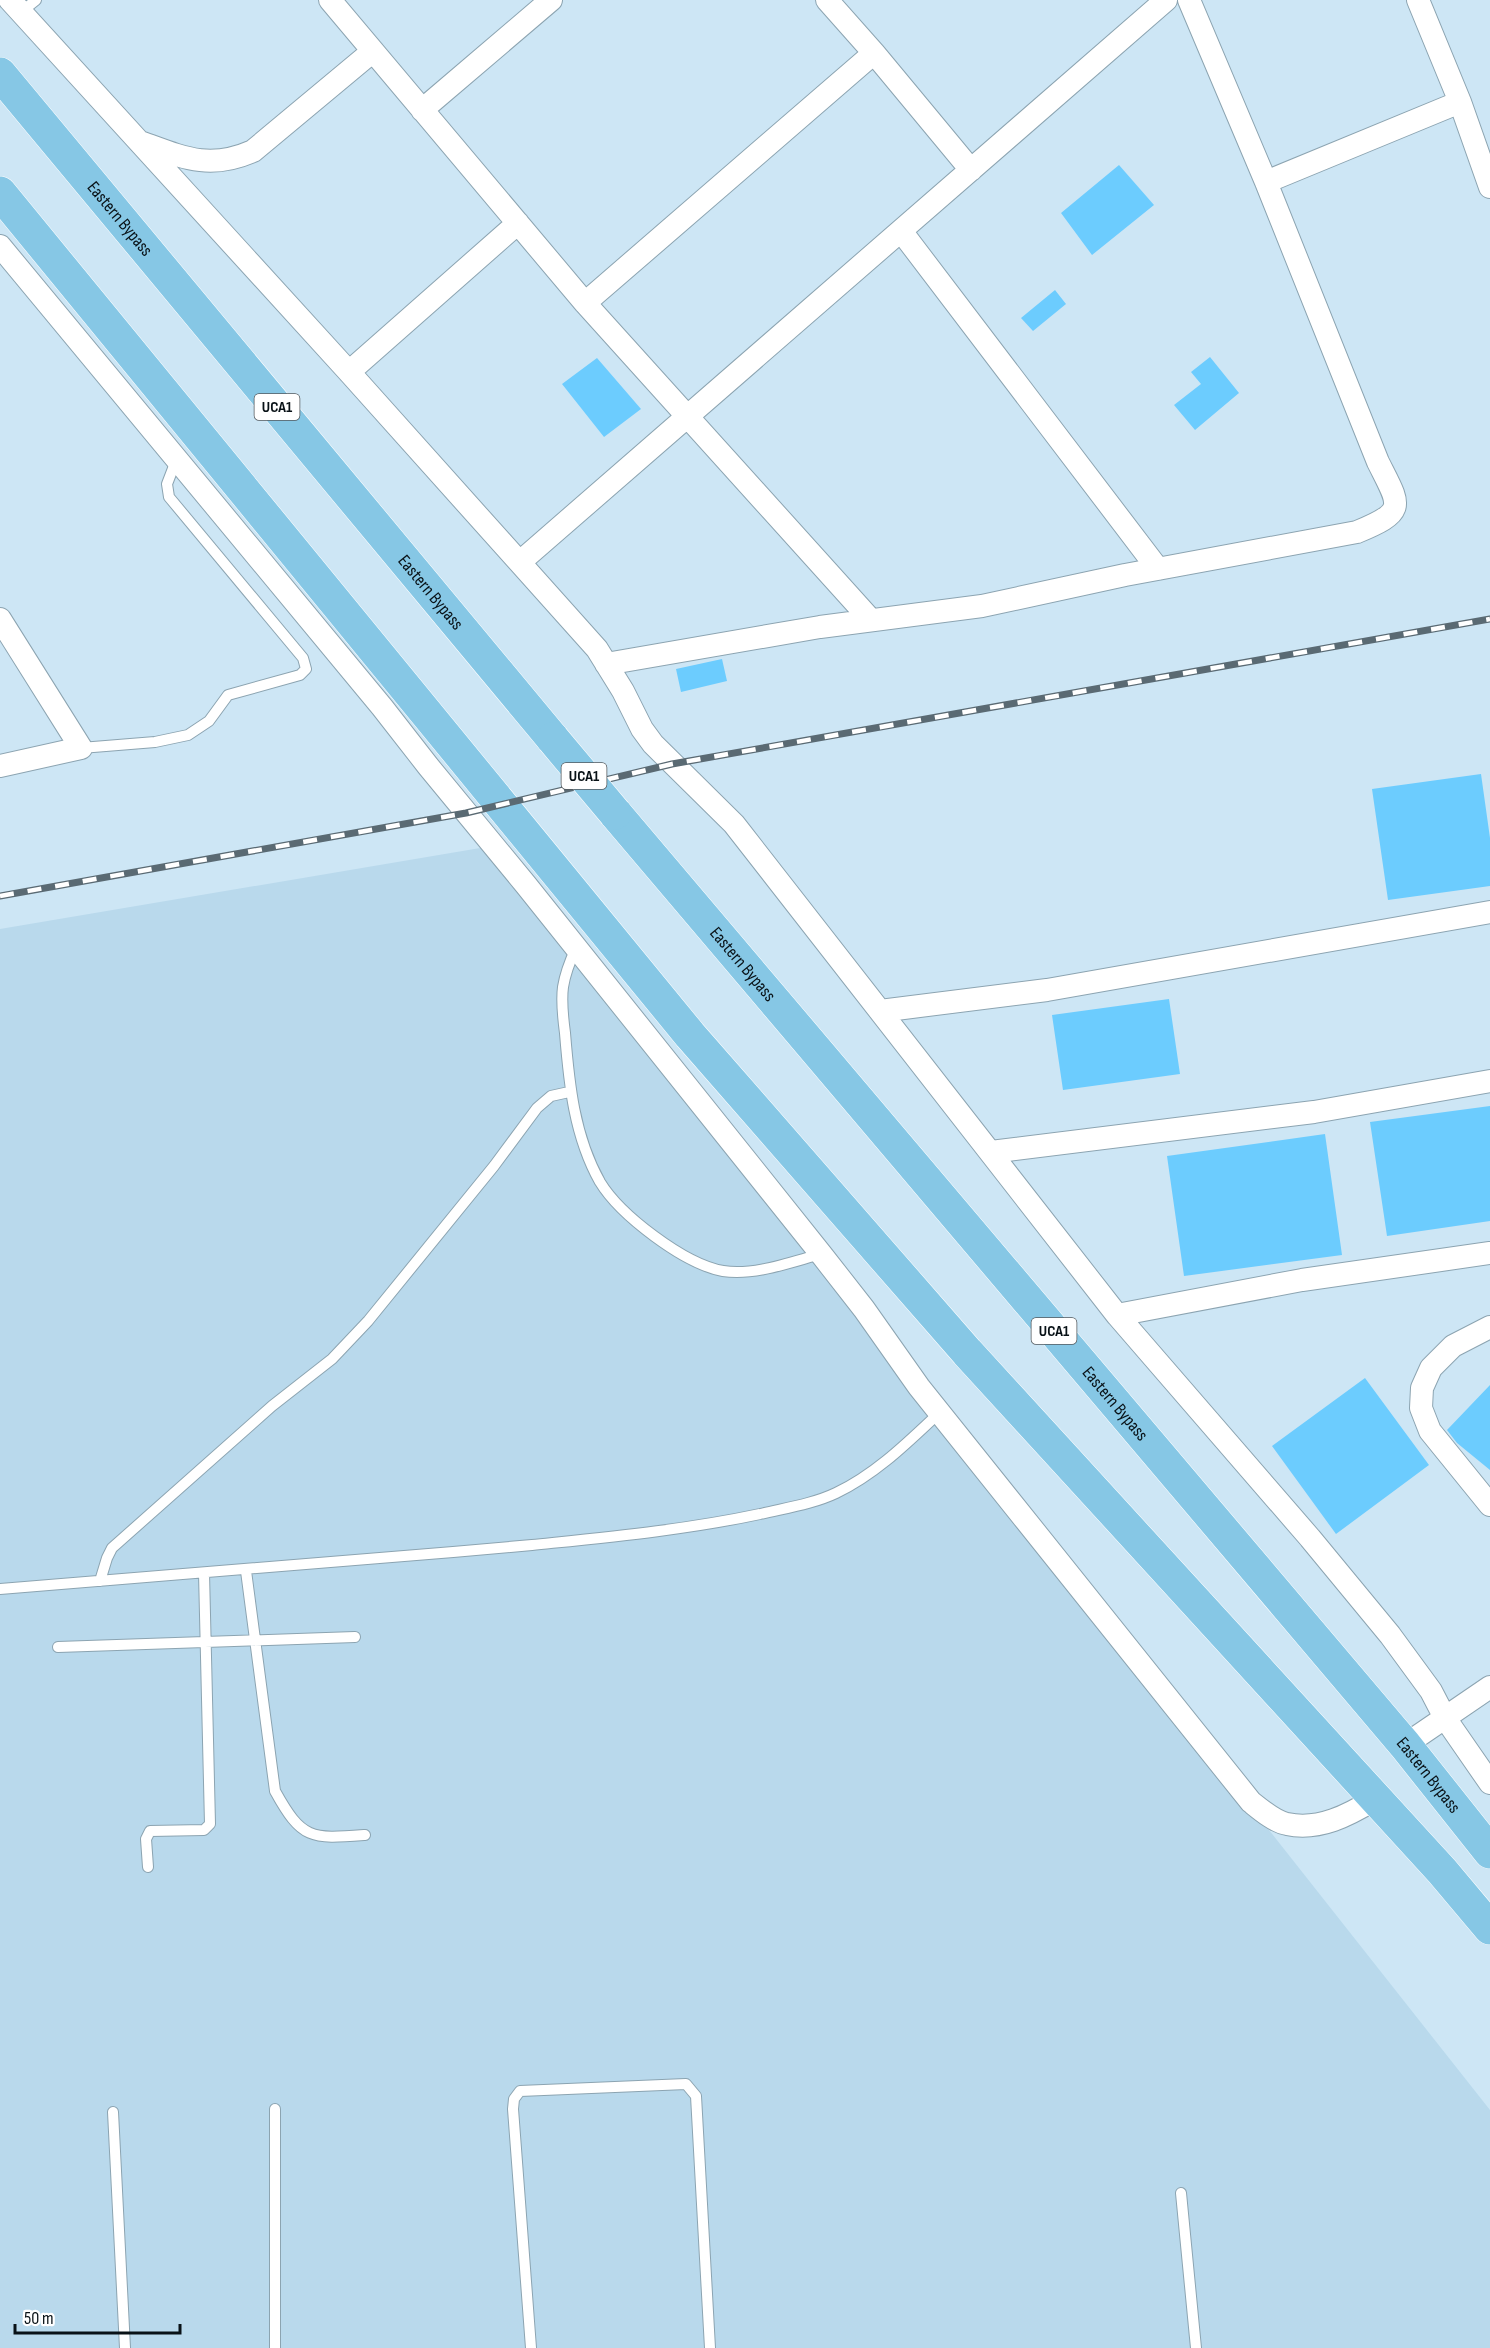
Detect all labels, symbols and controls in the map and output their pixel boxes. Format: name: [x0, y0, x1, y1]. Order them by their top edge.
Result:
street label: Eastern Bypass: [83, 177, 157, 260]
road number: UCA1: [254, 394, 300, 420]
street label: Eastern Bypass: [394, 551, 468, 634]
road number: UCA1: [562, 763, 606, 789]
street label: Eastern Bypass: [706, 923, 780, 1005]
road number: UCA1: [1032, 1318, 1076, 1344]
street label: Eastern Bypass: [1078, 1362, 1153, 1445]
street label: Eastern Bypass: [1392, 1733, 1465, 1817]
scale bar: [15, 2297, 180, 2335]
text: 50 m: [24, 2308, 54, 2329]

